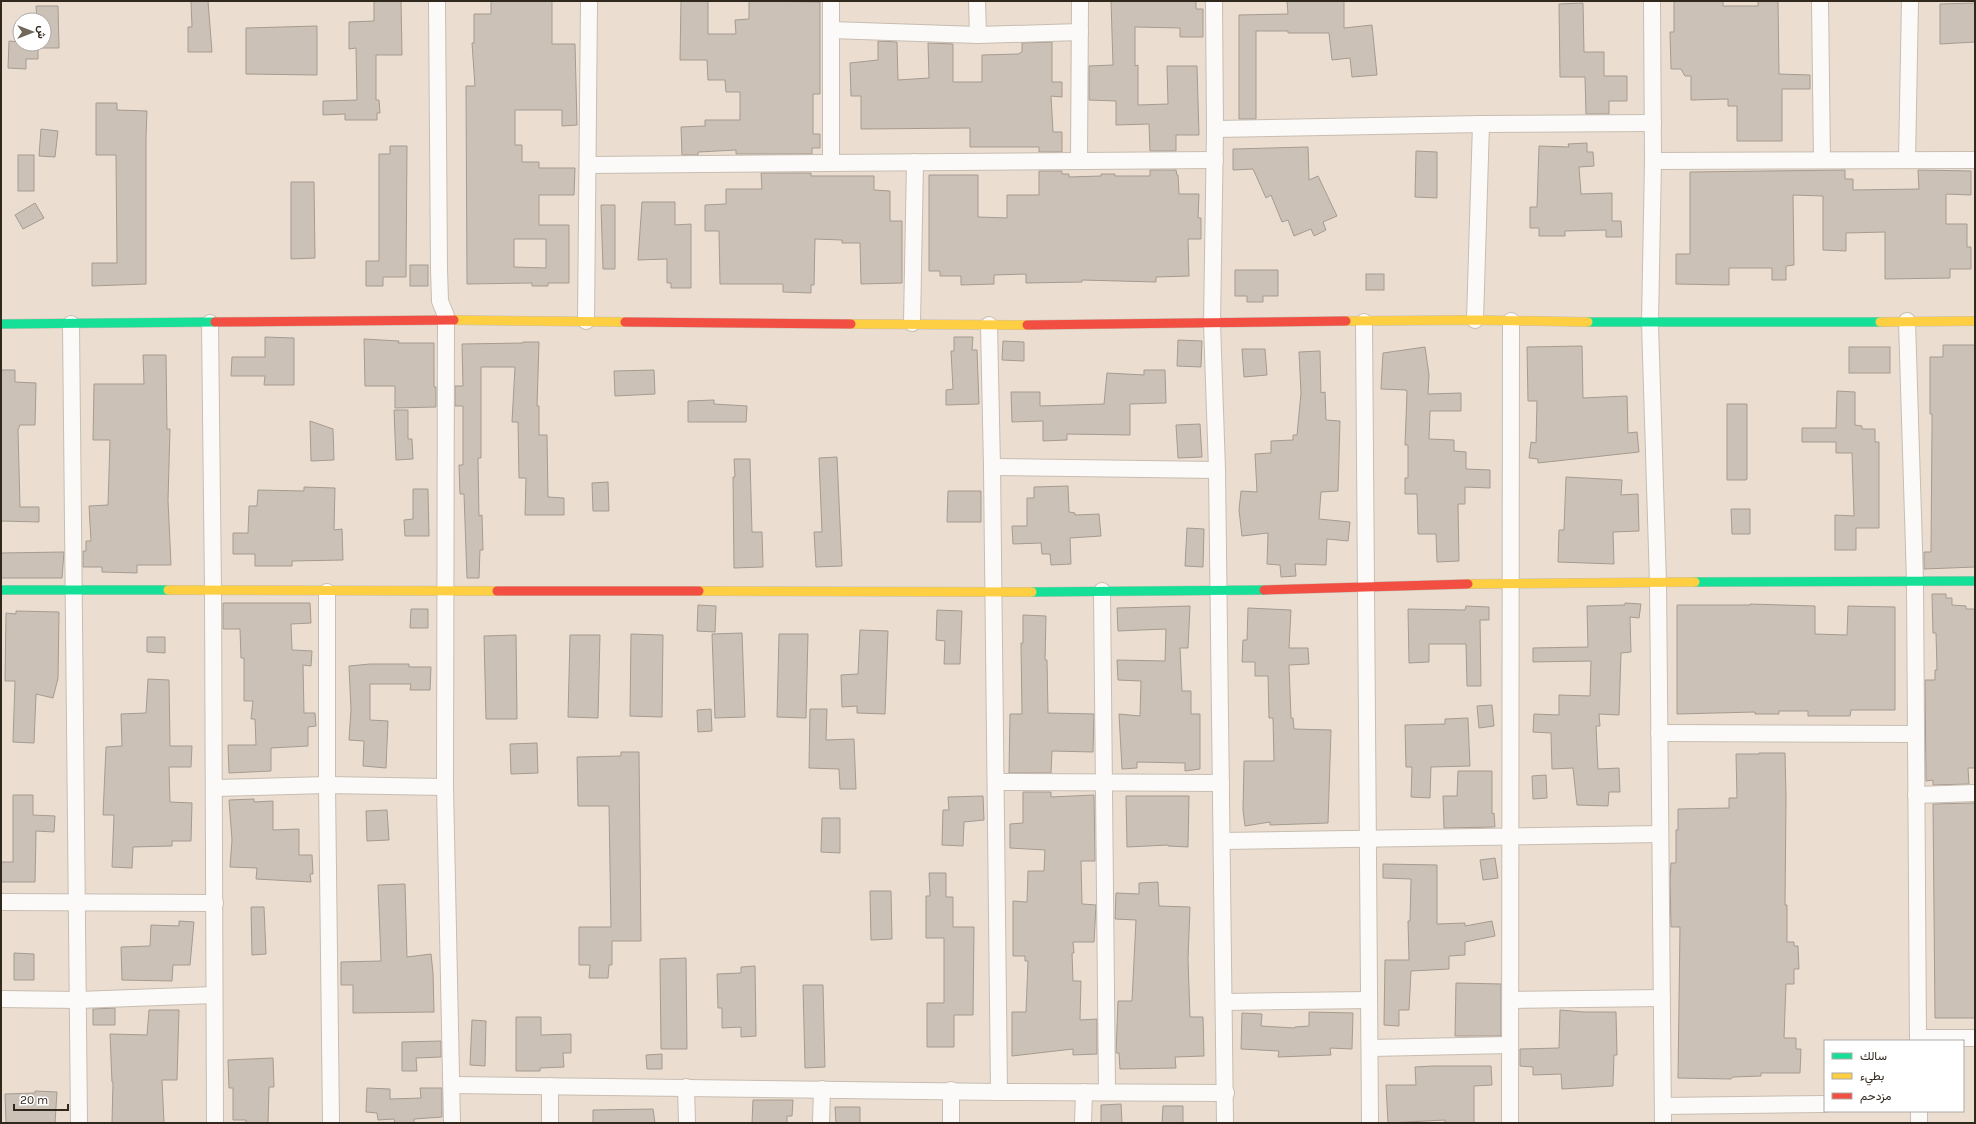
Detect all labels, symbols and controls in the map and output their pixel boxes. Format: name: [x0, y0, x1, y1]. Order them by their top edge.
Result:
north arrow: [12, 12, 52, 52]
text: ش: [35, 25, 48, 39]
legend: [1824, 1040, 1964, 1112]
text: سالك: [1860, 1049, 1887, 1063]
text: بطيء: [1860, 1069, 1884, 1086]
scale bar: [14, 1086, 68, 1112]
text: مزدحم: [1860, 1089, 1891, 1104]
text: 20 m: [20, 1093, 48, 1107]

